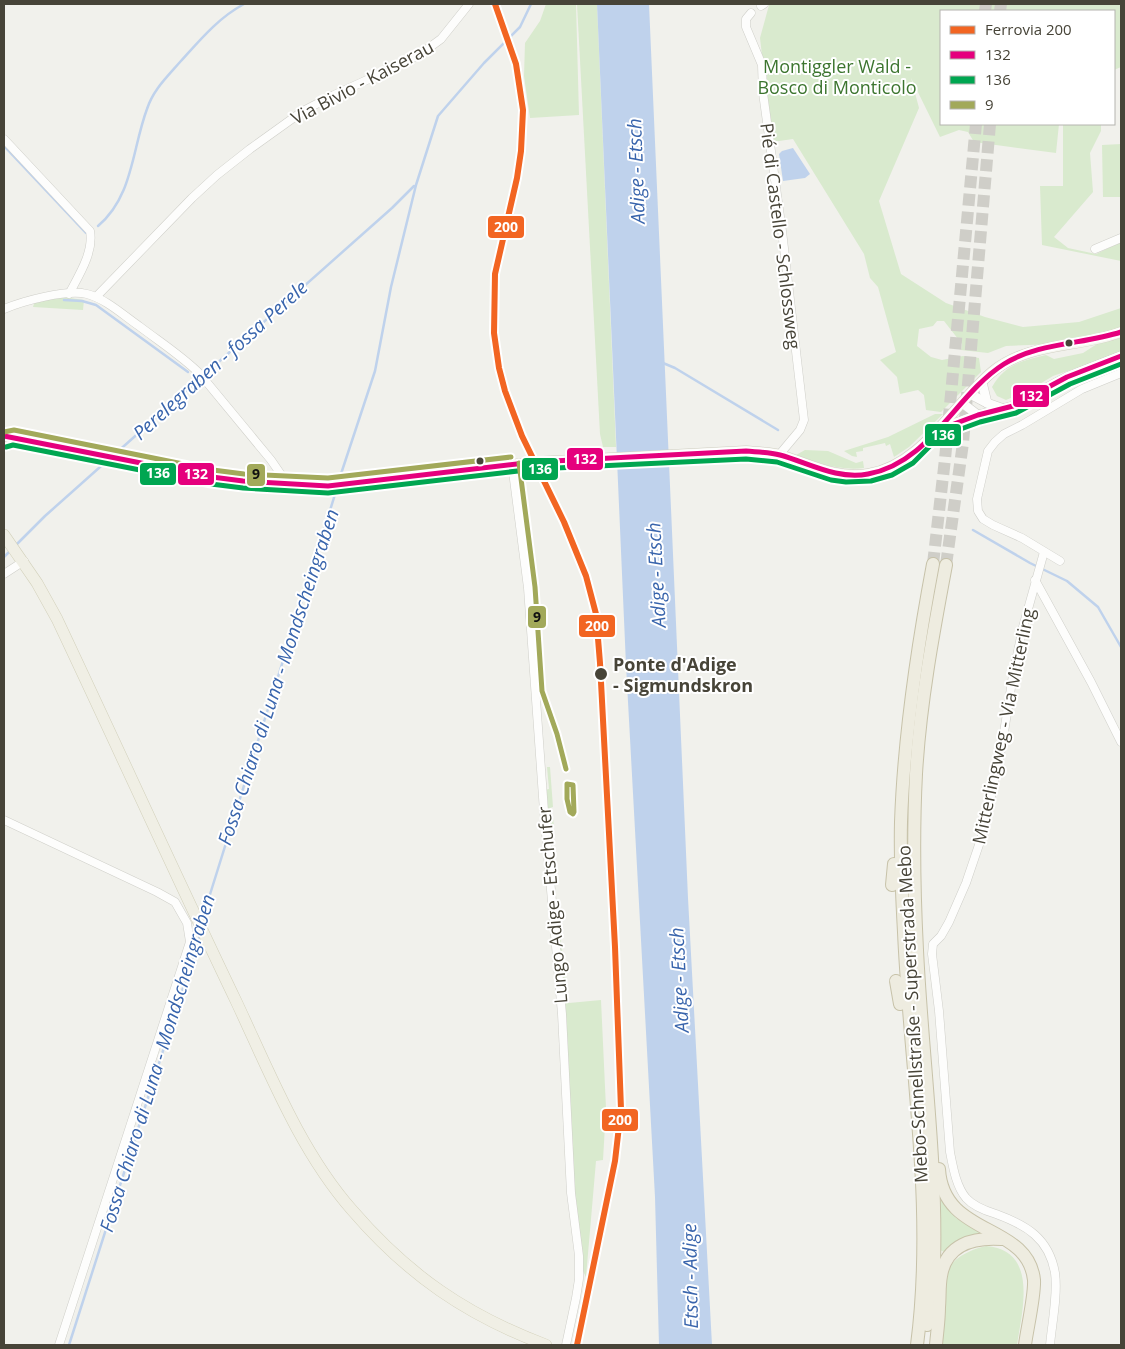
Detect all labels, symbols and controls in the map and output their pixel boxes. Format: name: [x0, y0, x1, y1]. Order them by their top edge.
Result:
legend: [940, 10, 1115, 125]
text: Ferrovia 200: [985, 19, 1072, 39]
street label: Via Bivio - Kaiserau: [286, 34, 438, 130]
text: 132: [985, 44, 1011, 64]
park label: Montiggler Wald - Bosco di Monticolo: [757, 54, 917, 99]
text: 136: [985, 69, 1011, 89]
text: 9: [985, 94, 994, 114]
water label: Adige - Etsch: [621, 118, 651, 226]
street label: Pié di Castello - Schlossweg: [755, 121, 807, 351]
line badge: 200: [487, 215, 525, 239]
text: 200: [494, 217, 518, 236]
water label: Perelegraben - fossa Perele: [127, 274, 313, 446]
unlabelled marker: [1064, 338, 1074, 348]
line badge: 132: [1012, 384, 1050, 408]
text: 132: [1019, 386, 1043, 405]
line badge: 136: [924, 423, 962, 447]
text: 136: [931, 425, 955, 444]
line badge: 132: [566, 447, 604, 471]
text: 132: [573, 449, 597, 468]
unlabelled marker: [475, 456, 485, 466]
line badge: 136: [521, 457, 559, 481]
text: 136: [528, 459, 552, 478]
line badge: 136: [139, 462, 177, 486]
line badge: 132: [177, 462, 215, 486]
text: 136: [146, 463, 170, 482]
line badge: 9: [246, 463, 266, 487]
text: 132: [184, 464, 208, 483]
text: 9: [252, 464, 260, 483]
water label: Fossa Chiaro di Luna - Mondscheingraben: [211, 506, 345, 848]
water label: Adige - Etsch: [640, 522, 672, 630]
line badge: 9: [527, 605, 547, 629]
street label: Mitterlingweg - Via Mitterling: [966, 606, 1040, 846]
text: 9: [533, 607, 541, 626]
line badge: 200: [578, 614, 616, 638]
text: 200: [585, 616, 609, 635]
place label: Ponte d'Adige - Sigmundskron: [613, 652, 753, 697]
marker: Ponte d'Adige - Sigmundskron: [593, 666, 609, 682]
street label: Lungo Adige - Etschufer: [531, 805, 573, 1005]
street label: Mebo-Schnellstraße - Superstrada Mebo: [891, 845, 933, 1183]
water label: Fossa Chiaro di Luna - Mondscheingraben: [93, 891, 221, 1235]
water label: Adige - Etsch: [663, 927, 695, 1035]
line badge: 200: [601, 1108, 639, 1132]
text: 200: [608, 1110, 632, 1129]
water label: Etsch - Adige: [676, 1223, 704, 1329]

